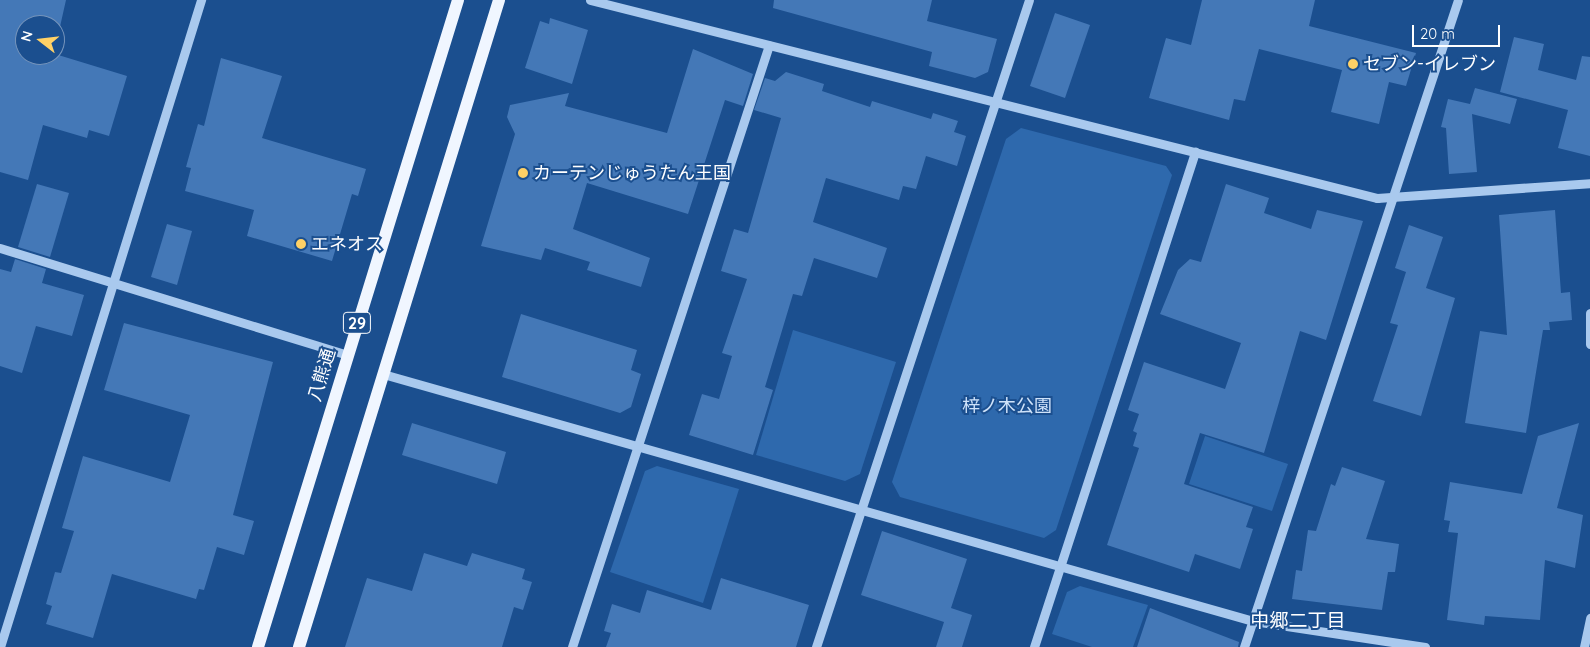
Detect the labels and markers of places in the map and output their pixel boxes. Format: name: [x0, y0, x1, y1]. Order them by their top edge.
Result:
place label: セブン-イレブン: [1363, 53, 1496, 75]
marker: セブン-イレブン: [1347, 58, 1359, 70]
place label: カーテンじゅうたん王国: [533, 162, 731, 184]
marker: カーテンじゅうたん王国: [517, 167, 529, 179]
place label: エネオス: [311, 233, 383, 255]
marker: エネオス: [295, 238, 307, 250]

